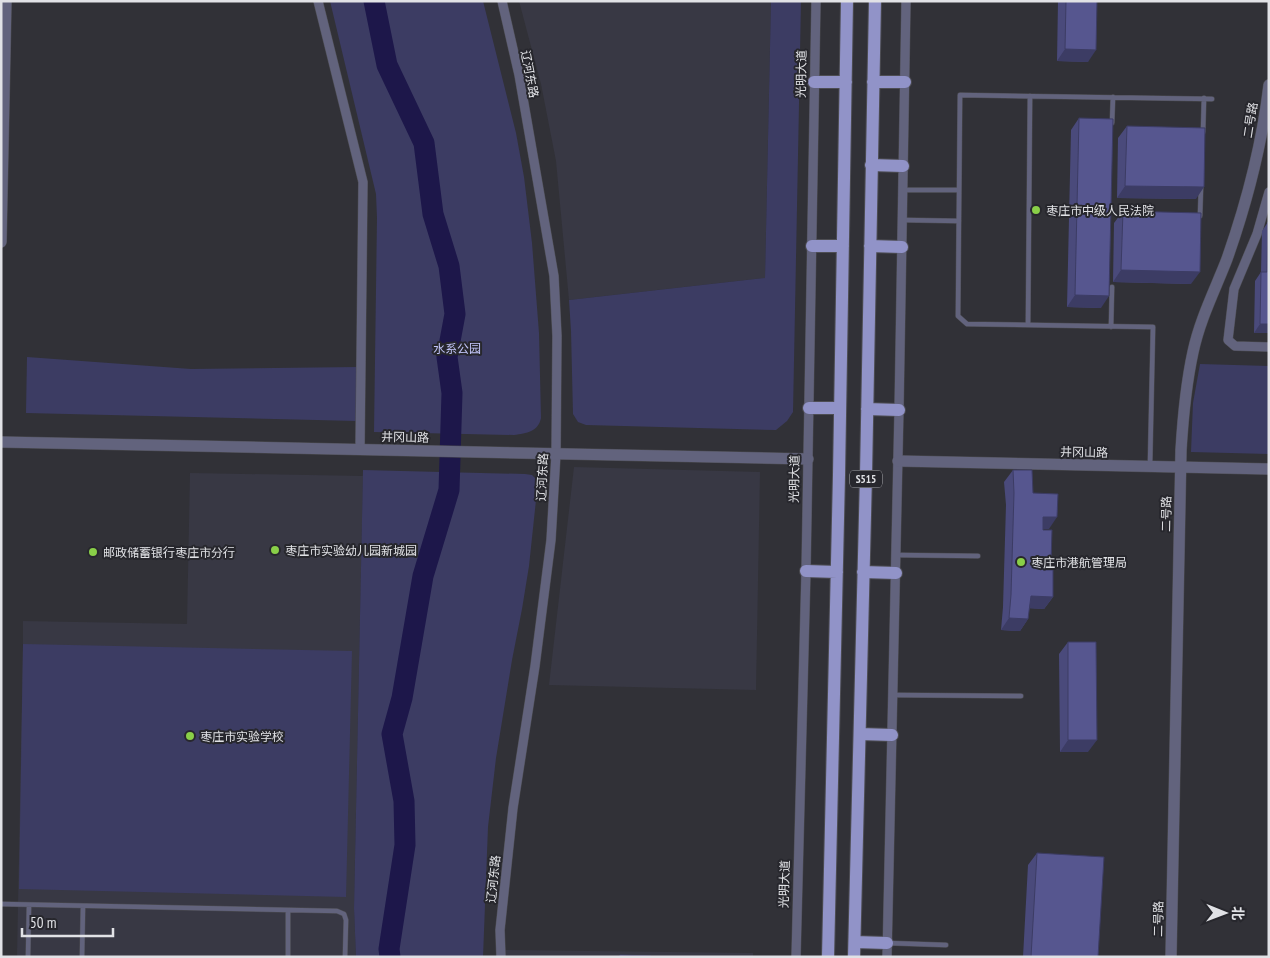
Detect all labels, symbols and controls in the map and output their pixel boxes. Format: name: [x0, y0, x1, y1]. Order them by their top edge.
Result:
street label: 辽河东路: [518, 49, 542, 99]
street label: 光明大道: [793, 50, 809, 98]
street label: 二号路: [1240, 101, 1260, 139]
place label: 枣庄市中级人民法院: [1046, 203, 1154, 218]
marker: 枣庄市中级人民法院: [1030, 204, 1042, 216]
park label: 水系公园: [433, 341, 481, 356]
street label: 井冈山路: [381, 429, 429, 445]
street label: 井冈山路: [1060, 444, 1108, 460]
street label: 辽河东路: [533, 453, 551, 501]
street label: 光明大道: [786, 455, 802, 503]
road number: S515: [850, 470, 882, 488]
street label: 二号路: [1158, 496, 1174, 532]
place label: 枣庄市实验幼儿园新城园: [285, 543, 417, 558]
marker: 枣庄市实验幼儿园新城园: [269, 544, 281, 556]
place label: 邮政储蓄银行枣庄市分行: [103, 545, 235, 560]
marker: 邮政储蓄银行枣庄市分行: [87, 546, 99, 558]
place label: 枣庄市港航管理局: [1031, 555, 1127, 570]
marker: 枣庄市港航管理局: [1015, 556, 1027, 568]
place label: 枣庄市实验学校: [200, 729, 284, 744]
marker: 枣庄市实验学校: [184, 730, 196, 742]
street label: 辽河东路: [483, 854, 503, 904]
street label: 光明大道: [776, 860, 792, 908]
north arrow: [1200, 888, 1250, 938]
street label: 二号路: [1150, 901, 1166, 937]
scale bar: [22, 906, 114, 938]
text: 北: [1229, 906, 1247, 920]
text: 50 m: [30, 913, 56, 932]

